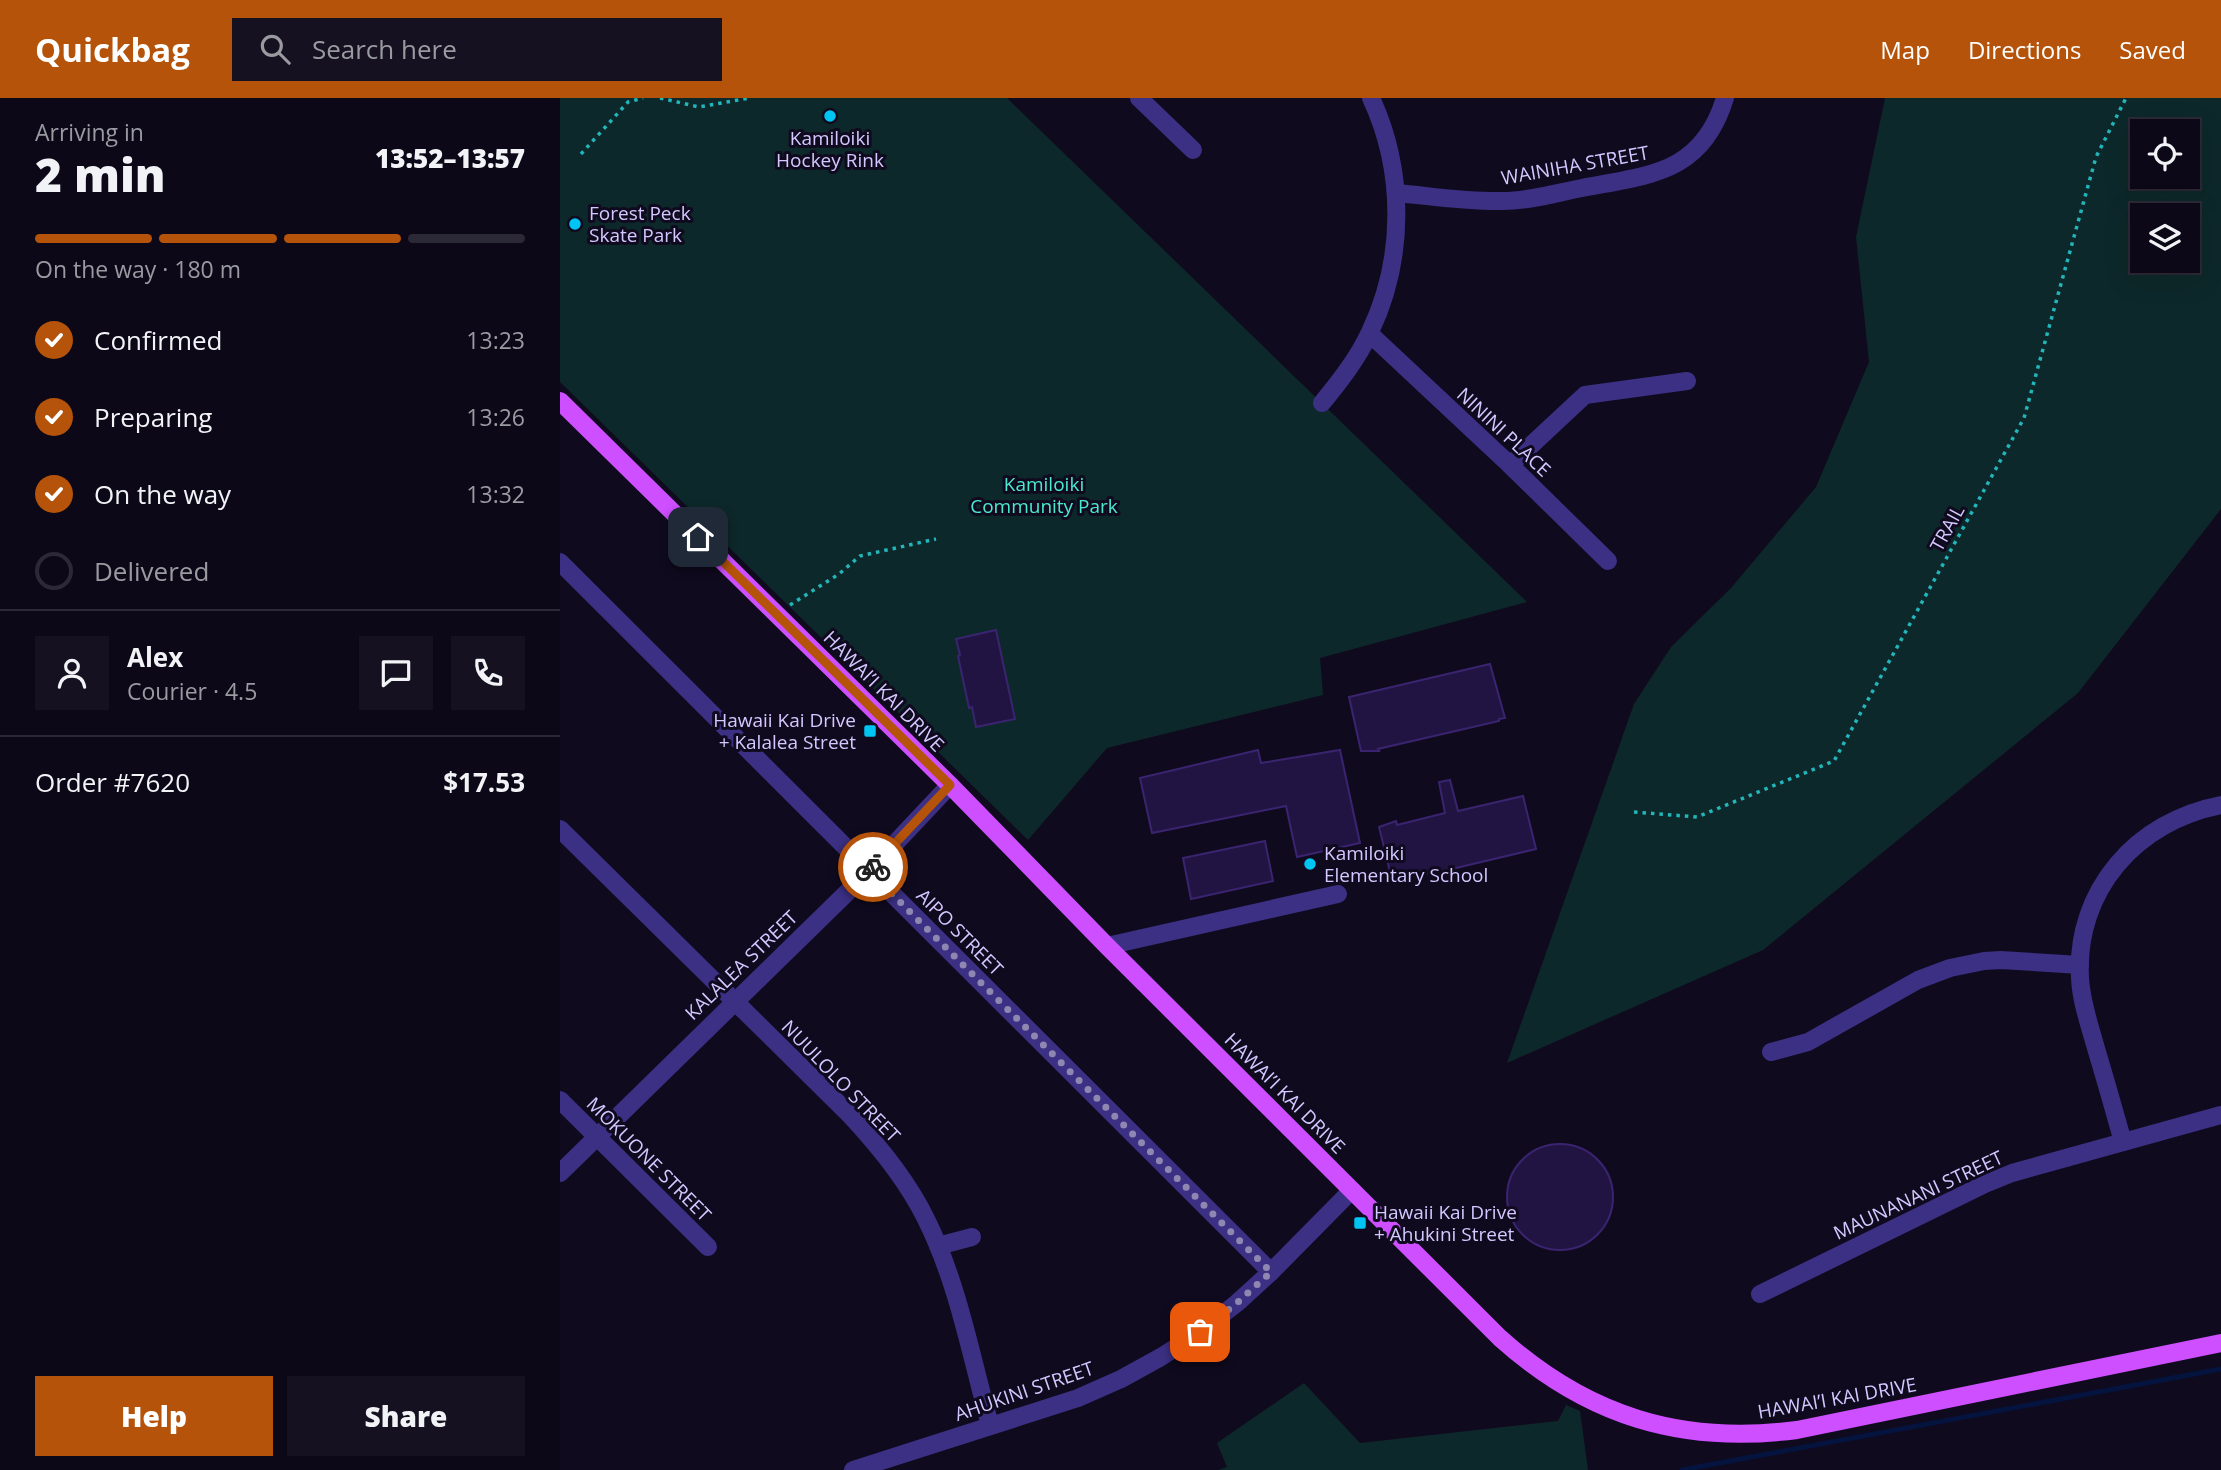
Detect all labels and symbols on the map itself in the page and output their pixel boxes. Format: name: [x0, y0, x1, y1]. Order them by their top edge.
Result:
marker: Kamiloiki Hockey Rink: [822, 108, 838, 124]
place label: Kamiloiki Hockey Rink: [776, 125, 884, 173]
street label: WAINIHA STREET: [1499, 139, 1651, 191]
place label: Forest Peck Skate Park: [589, 200, 691, 248]
marker: Forest Peck Skate Park: [567, 216, 583, 232]
street label: NININI PLACE: [1451, 382, 1557, 482]
park label: Kamiloiki Community Park: [970, 471, 1118, 519]
street label: TRAIL: [1924, 500, 1970, 556]
pin: [668, 507, 728, 567]
street label: HAWAI’I KAI DRIVE: [818, 625, 950, 757]
place label: Hawaii Kai Drive + Kalalea Street: [713, 707, 856, 755]
marker: Hawaii Kai Drive + Kalalea Street: [862, 723, 878, 739]
courier: [838, 832, 908, 902]
place label: Kamiloiki Elementary School: [1324, 840, 1488, 888]
marker: Kamiloiki Elementary School: [1302, 856, 1318, 872]
street label: AIPO STREET: [911, 883, 1009, 981]
street label: KALALEA STREET: [679, 904, 803, 1025]
street label: NUULOLO STREET: [776, 1014, 906, 1148]
street label: HAWAI’I KAI DRIVE: [1219, 1027, 1351, 1159]
street label: MOKUONE STREET: [581, 1091, 717, 1227]
street label: MAUNANANI STREET: [1829, 1144, 2008, 1246]
place label: Hawaii Kai Drive + Ahukini Street: [1374, 1199, 1517, 1247]
marker: Hawaii Kai Drive + Ahukini Street: [1352, 1215, 1368, 1231]
pin: [1170, 1302, 1230, 1362]
street label: AHUKINI STREET: [951, 1355, 1098, 1427]
street label: HAWAI’I KAI DRIVE: [1755, 1371, 1919, 1425]

